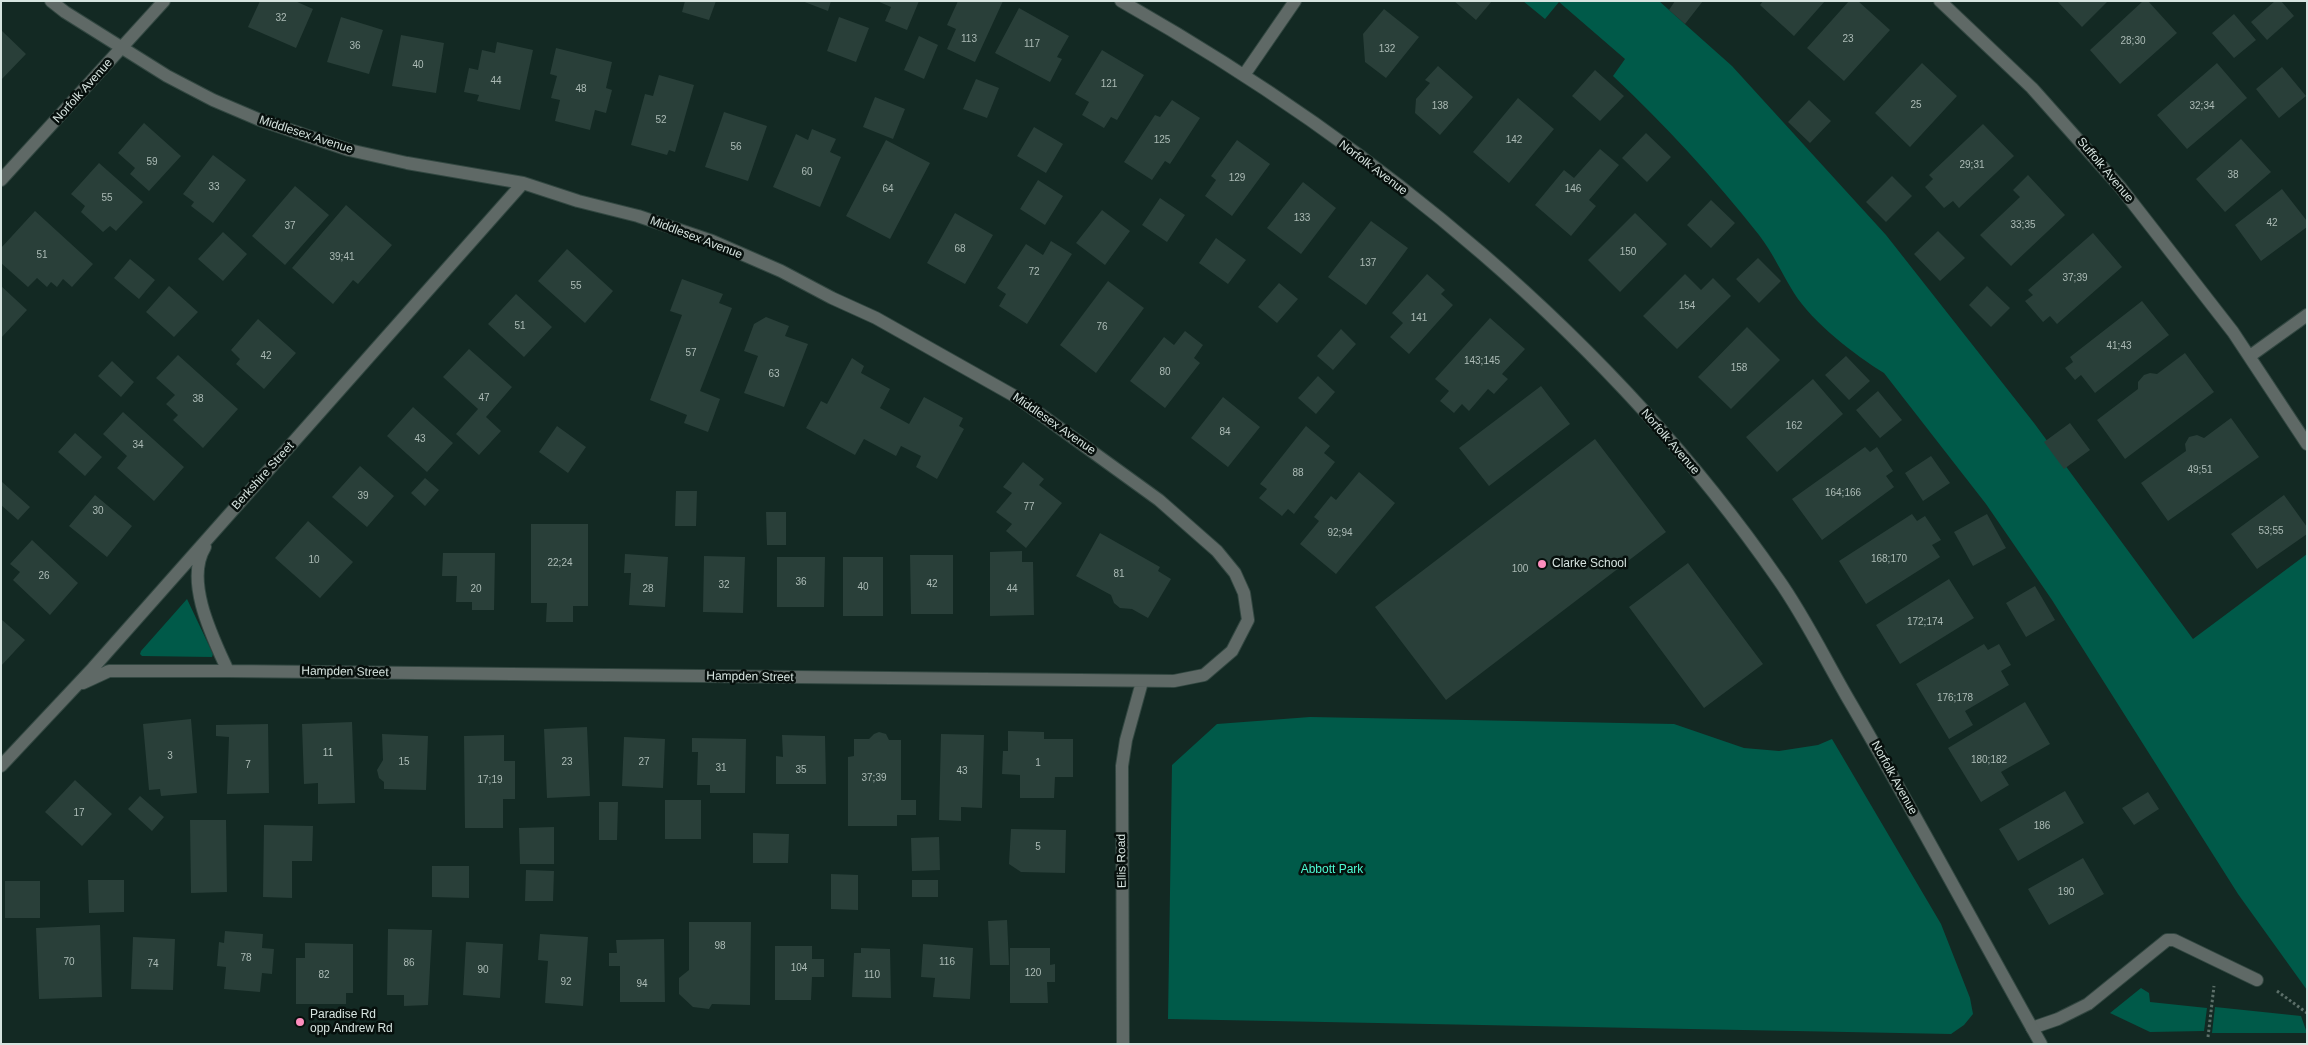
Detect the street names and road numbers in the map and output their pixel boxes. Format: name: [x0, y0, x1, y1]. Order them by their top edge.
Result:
street label: Norfolk Avenue: [50, 56, 116, 126]
street label: Middlesex Avenue: [257, 113, 355, 157]
street label: Suffolk Avenue: [2074, 135, 2136, 205]
street label: Norfolk Avenue: [1336, 138, 1410, 198]
street label: Middlesex Avenue: [648, 214, 744, 262]
street label: Middlesex Avenue: [1010, 390, 1098, 458]
street label: Norfolk Avenue: [1638, 406, 1702, 478]
street label: Berkshire Street: [229, 439, 297, 513]
street label: Hampden Street: [301, 664, 389, 680]
street label: Hampden Street: [706, 669, 794, 685]
street label: Norfolk Avenue: [1868, 739, 1920, 817]
street label: Ellis Road: [1114, 834, 1130, 888]

